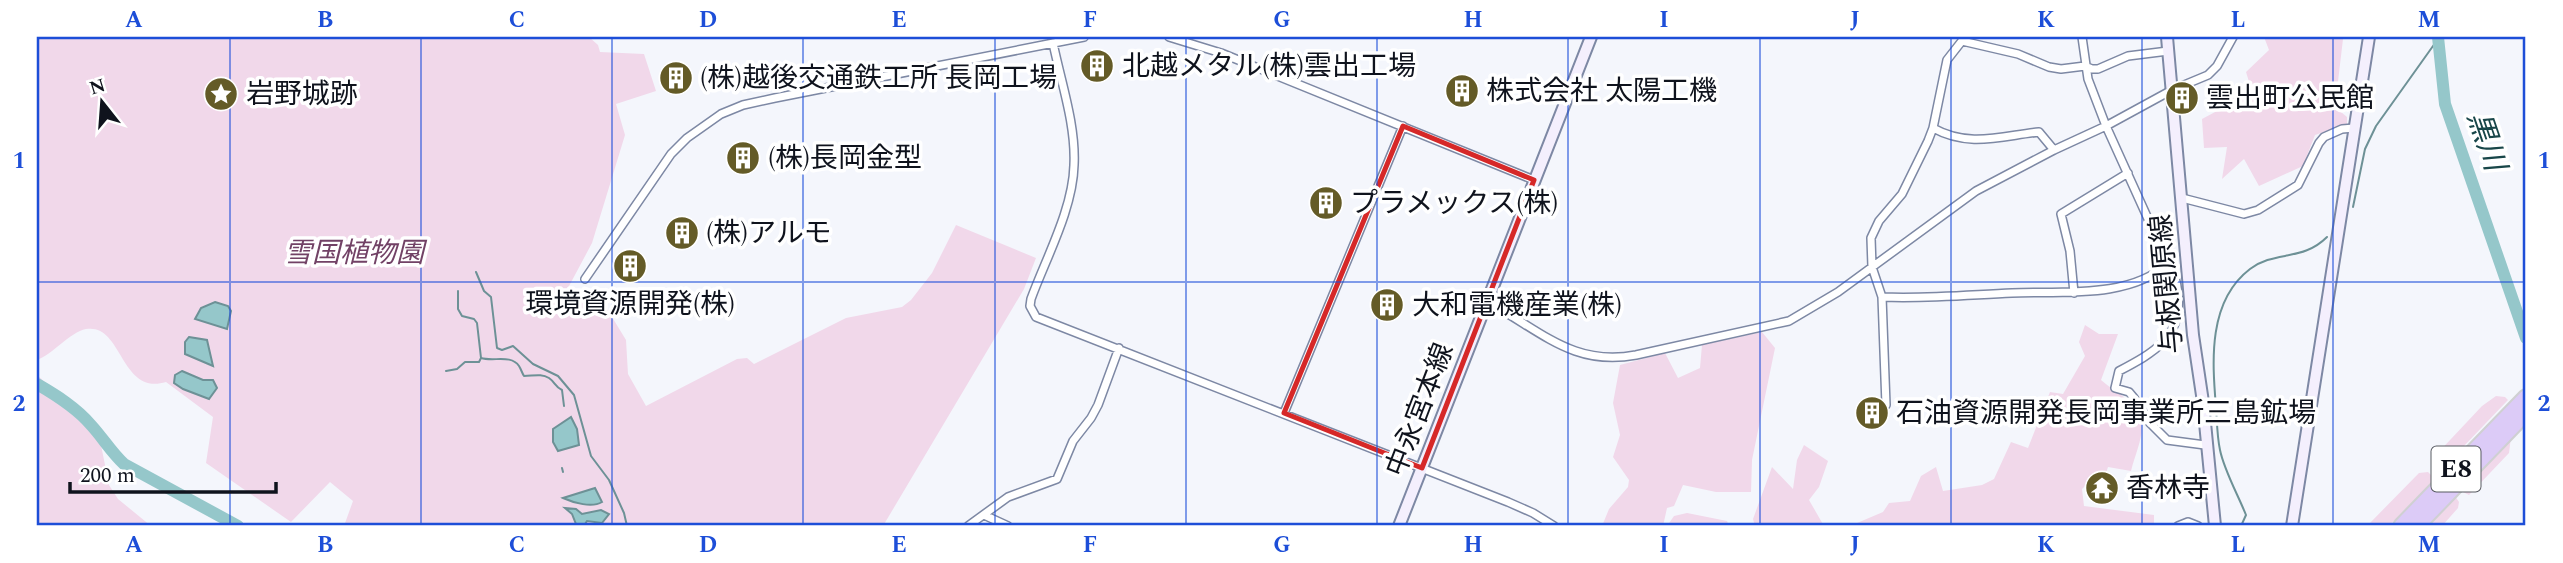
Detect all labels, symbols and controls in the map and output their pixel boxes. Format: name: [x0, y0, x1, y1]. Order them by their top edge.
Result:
text: A: [125, 3, 143, 38]
text: B: [317, 3, 333, 38]
text: C: [509, 3, 525, 38]
text: D: [699, 3, 717, 38]
text: E: [891, 3, 907, 38]
text: F: [1083, 3, 1097, 38]
text: G: [1273, 3, 1291, 38]
text: H: [1463, 3, 1483, 38]
text: I: [1659, 3, 1669, 38]
text: J: [1850, 3, 1860, 38]
text: K: [2037, 3, 2055, 38]
text: L: [2231, 3, 2245, 38]
text: M: [2418, 3, 2440, 38]
place label: 北越メタル(株)雲出工場: [1122, 45, 1416, 88]
building icon: 北越メタル(株)雲出工場: [1078, 47, 1116, 85]
place label: (株)越後交通鉄工所 長岡工場: [700, 57, 1057, 100]
building icon: (株)越後交通鉄工所 長岡工場: [657, 59, 695, 97]
north arrow: [66, 66, 136, 136]
place label: 株式会社 太陽工機: [1486, 70, 1717, 113]
text: N: [86, 71, 109, 103]
building icon: 株式会社 太陽工機: [1443, 72, 1481, 110]
place label: 岩野城跡: [246, 73, 358, 116]
place icon: 岩野城跡: [202, 75, 240, 113]
place label: 雲出町公民館: [2206, 77, 2374, 120]
building icon: 雲出町公民館: [2163, 79, 2201, 117]
water label: 黒川: [2454, 105, 2518, 180]
place label: (株)長岡金型: [768, 137, 922, 180]
building icon: (株)長岡金型: [724, 139, 762, 177]
text: 1: [13, 144, 25, 179]
text: 1: [2538, 144, 2550, 179]
place label: プラメックス(株): [1350, 182, 1558, 225]
building icon: プラメックス(株): [1307, 184, 1345, 222]
place label: (株)アルモ: [706, 212, 832, 255]
street label: 与板関原線: [2139, 212, 2195, 356]
building icon: (株)アルモ: [663, 214, 701, 252]
park label: 雪国植物園: [284, 232, 428, 275]
building icon: 環境資源開発(株): [611, 247, 649, 285]
place label: 環境資源開発(株): [525, 283, 735, 326]
place label: 大和電機産業(株): [1412, 284, 1622, 327]
building icon: 大和電機産業(株): [1368, 286, 1406, 324]
street label: 中永宮本線: [1375, 337, 1465, 483]
text: 2: [13, 387, 26, 422]
text: 2: [2538, 387, 2551, 422]
place label: 石油資源開発長岡事業所三島鉱場: [1896, 392, 2316, 435]
building icon: 石油資源開発長岡事業所三島鉱場: [1853, 394, 1891, 432]
road number: E8: [2432, 446, 2480, 491]
scale bar: [70, 451, 276, 495]
text: 200 m: [80, 460, 135, 492]
place label: 香林寺: [2126, 467, 2210, 510]
temple icon: 香林寺: [2083, 469, 2121, 507]
text: A: [125, 528, 143, 563]
text: B: [317, 528, 333, 563]
text: C: [509, 528, 525, 563]
text: D: [699, 528, 717, 563]
text: E: [891, 528, 907, 563]
text: F: [1083, 528, 1097, 563]
text: G: [1273, 528, 1291, 563]
text: H: [1463, 528, 1483, 563]
text: I: [1659, 528, 1669, 563]
text: J: [1850, 528, 1860, 563]
text: K: [2037, 528, 2055, 563]
text: L: [2231, 528, 2245, 563]
text: M: [2418, 528, 2440, 563]

